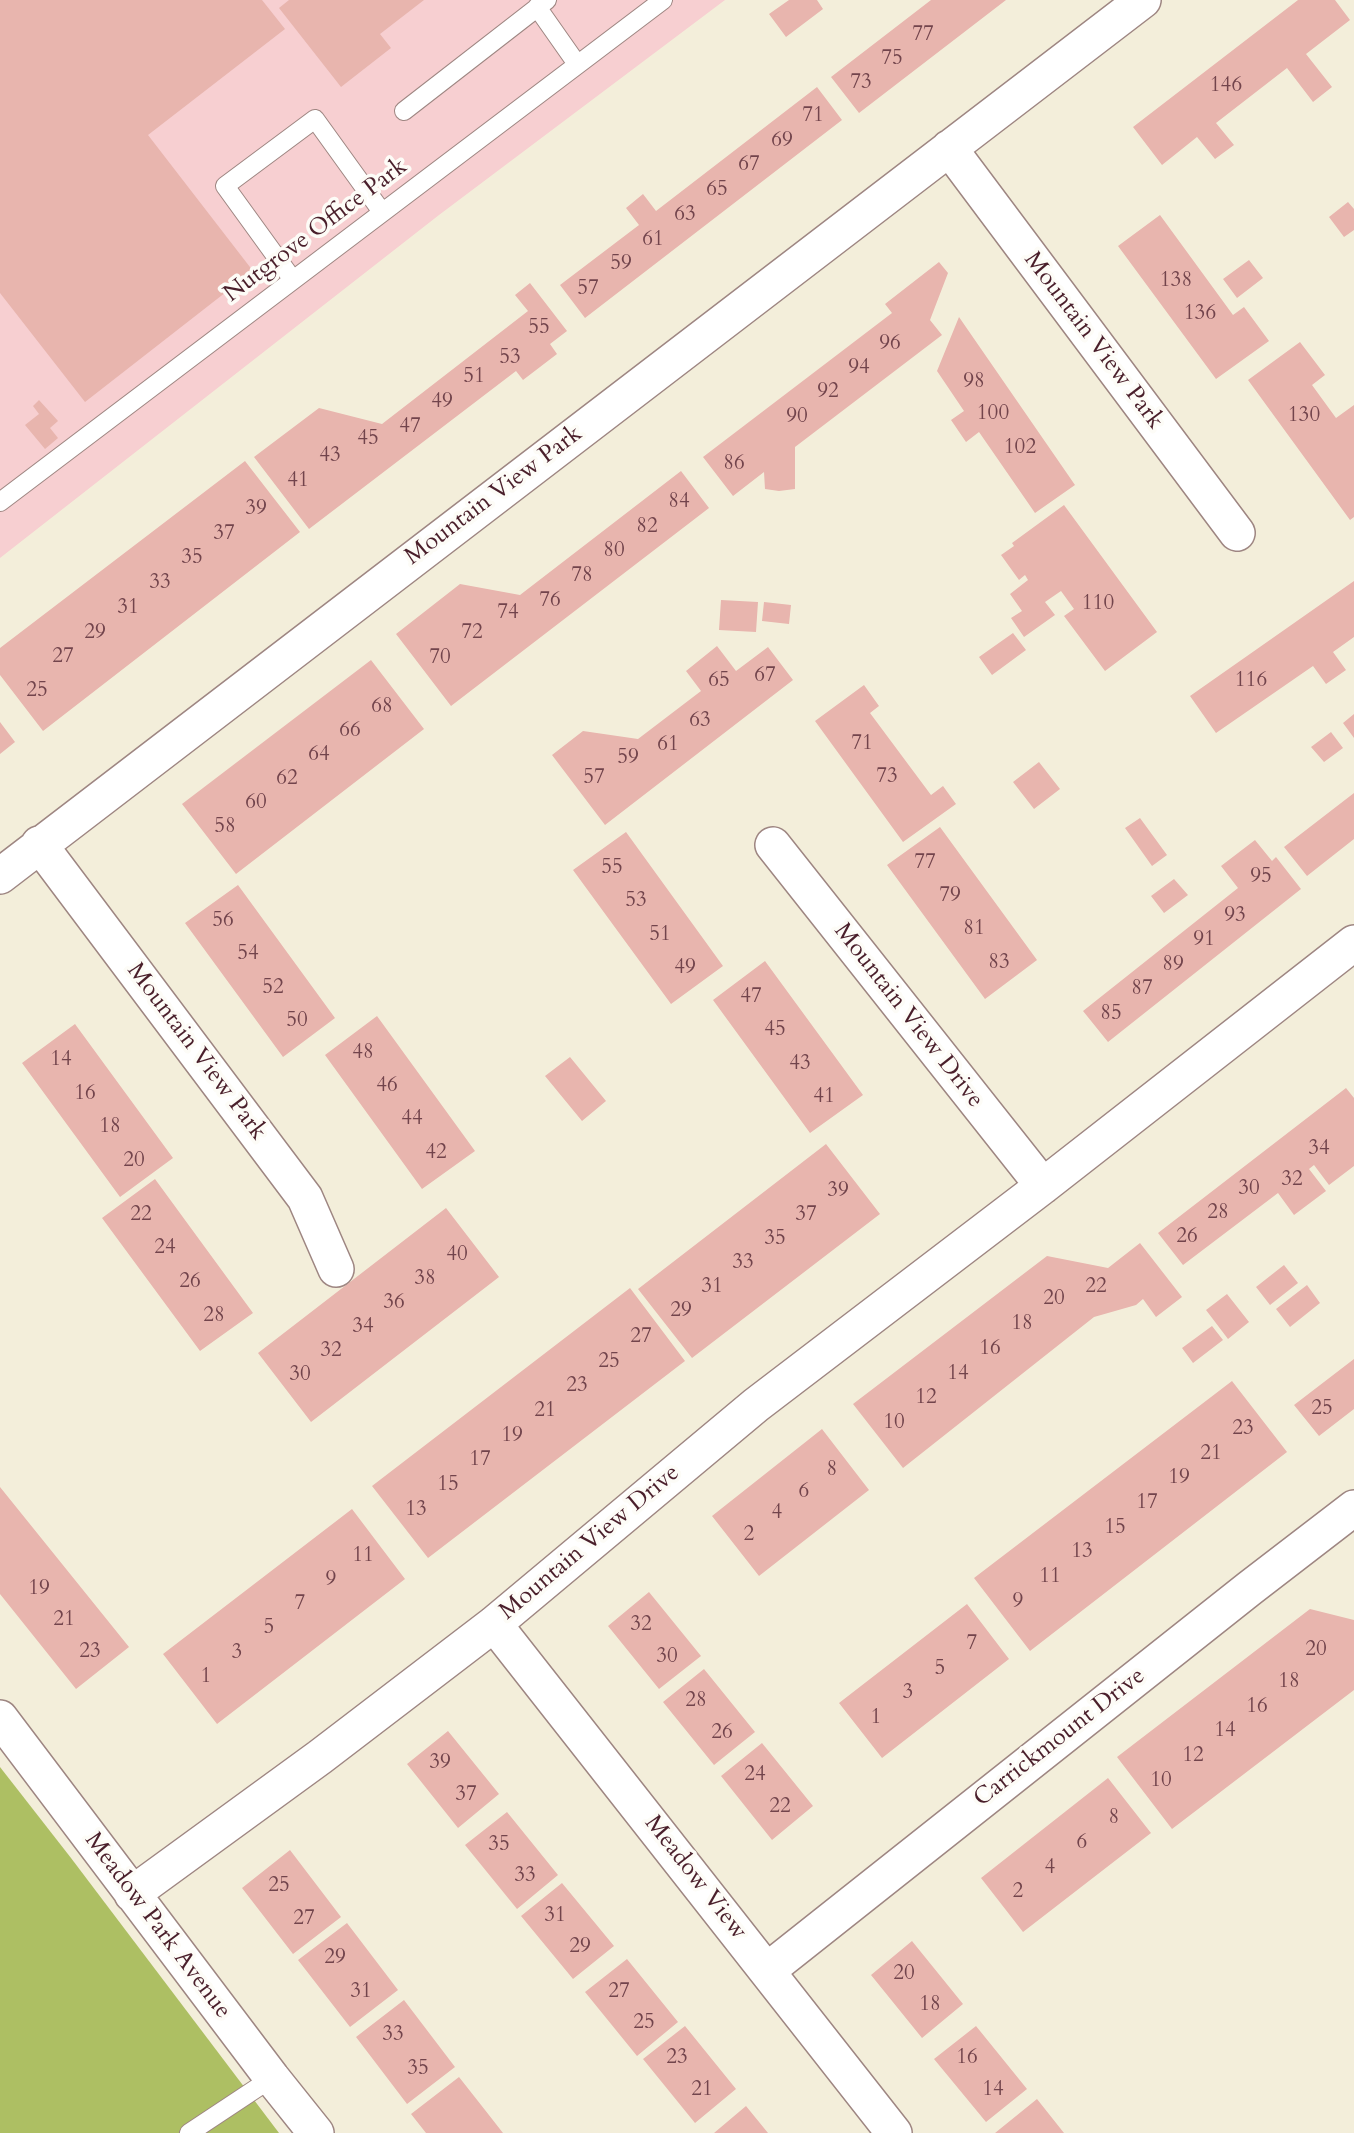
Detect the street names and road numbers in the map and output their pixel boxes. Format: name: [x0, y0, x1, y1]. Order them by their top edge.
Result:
street label: Nutgrove Office Park: [219, 153, 413, 309]
street label: Mountain View Park: [1017, 247, 1169, 435]
street label: Mountain View Park: [400, 420, 588, 572]
street label: Mountain View Drive: [827, 918, 989, 1114]
street label: Mountain View Park: [120, 958, 272, 1146]
street label: Mountain View Drive: [494, 1459, 686, 1627]
street label: Carrickmount Drive: [969, 1662, 1151, 1814]
street label: Meadow View: [638, 1810, 752, 1946]
street label: Meadow Park Avenue: [78, 1827, 236, 2025]

